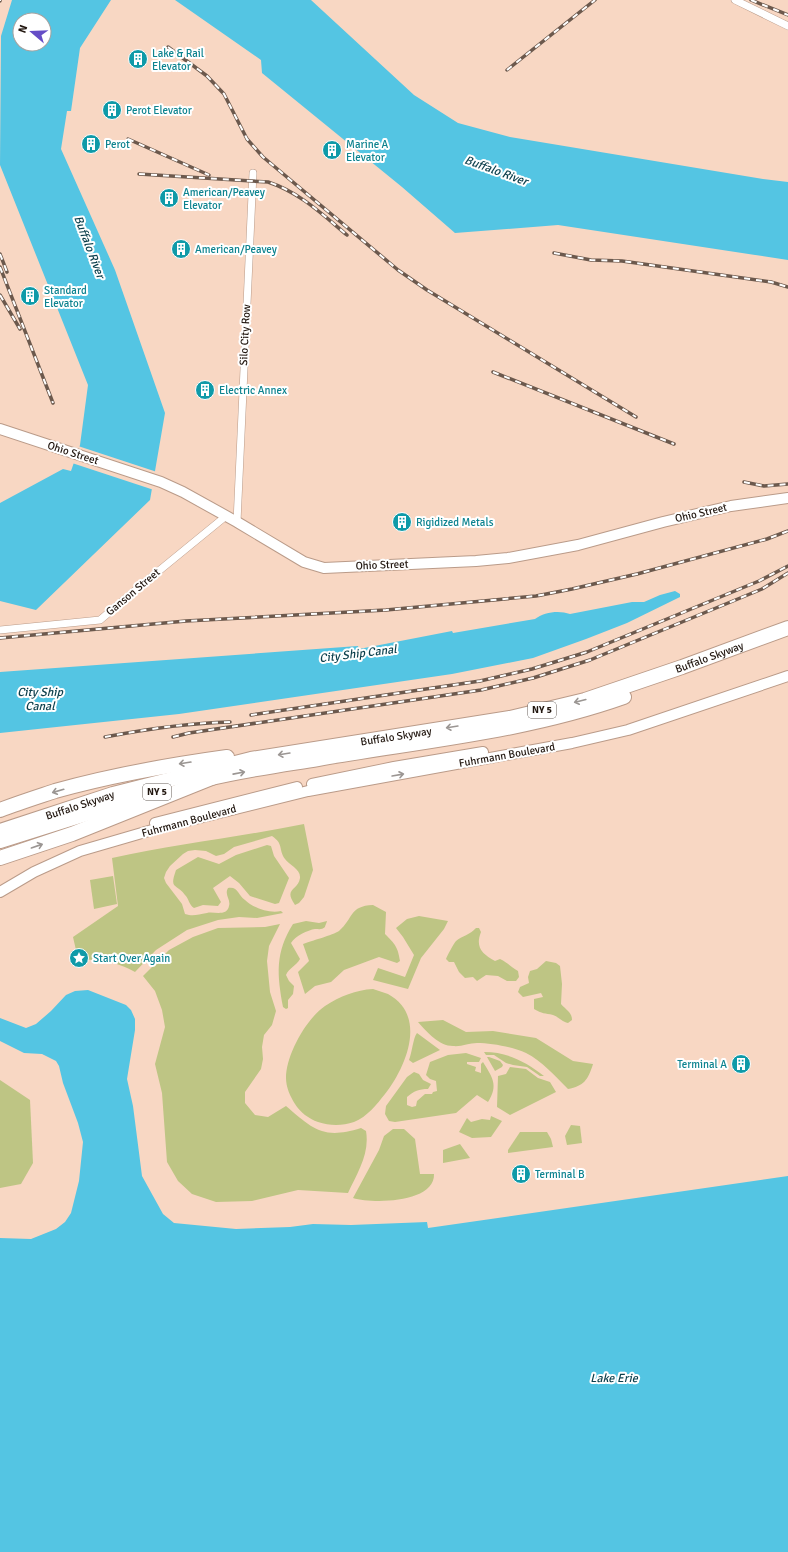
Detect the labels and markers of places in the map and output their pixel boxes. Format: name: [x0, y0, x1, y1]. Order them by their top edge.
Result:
place label: Lake & Rail Elevator: [152, 47, 204, 73]
building icon: Lake & Rail Elevator: [127, 48, 149, 70]
building icon: Perot Elevator: [101, 99, 123, 121]
place label: Perot Elevator: [126, 104, 192, 117]
building icon: Perot: [80, 133, 102, 155]
place label: Perot: [105, 138, 130, 151]
place label: Marine A Elevator: [346, 138, 389, 164]
building icon: Marine A Elevator: [321, 139, 343, 161]
place label: American/Peavey Elevator: [183, 186, 266, 212]
building icon: American/Peavey Elevator: [158, 187, 180, 209]
building icon: American/Peavey: [170, 238, 192, 260]
place label: American/Peavey: [195, 243, 278, 256]
place label: Standard Elevator: [44, 284, 87, 310]
building icon: Standard Elevator: [19, 285, 41, 307]
building icon: Electric Annex: [194, 379, 216, 401]
place label: Electric Annex: [219, 384, 287, 397]
building icon: Rigidized Metals: [391, 511, 413, 533]
place label: Rigidized Metals: [416, 516, 494, 529]
place icon: Start Over Again: [68, 947, 90, 969]
place label: Start Over Again: [93, 952, 170, 965]
building icon: Terminal A: [730, 1053, 752, 1075]
place label: Terminal A: [677, 1058, 727, 1071]
building icon: Terminal B: [510, 1163, 532, 1185]
place label: Terminal B: [535, 1168, 585, 1181]

